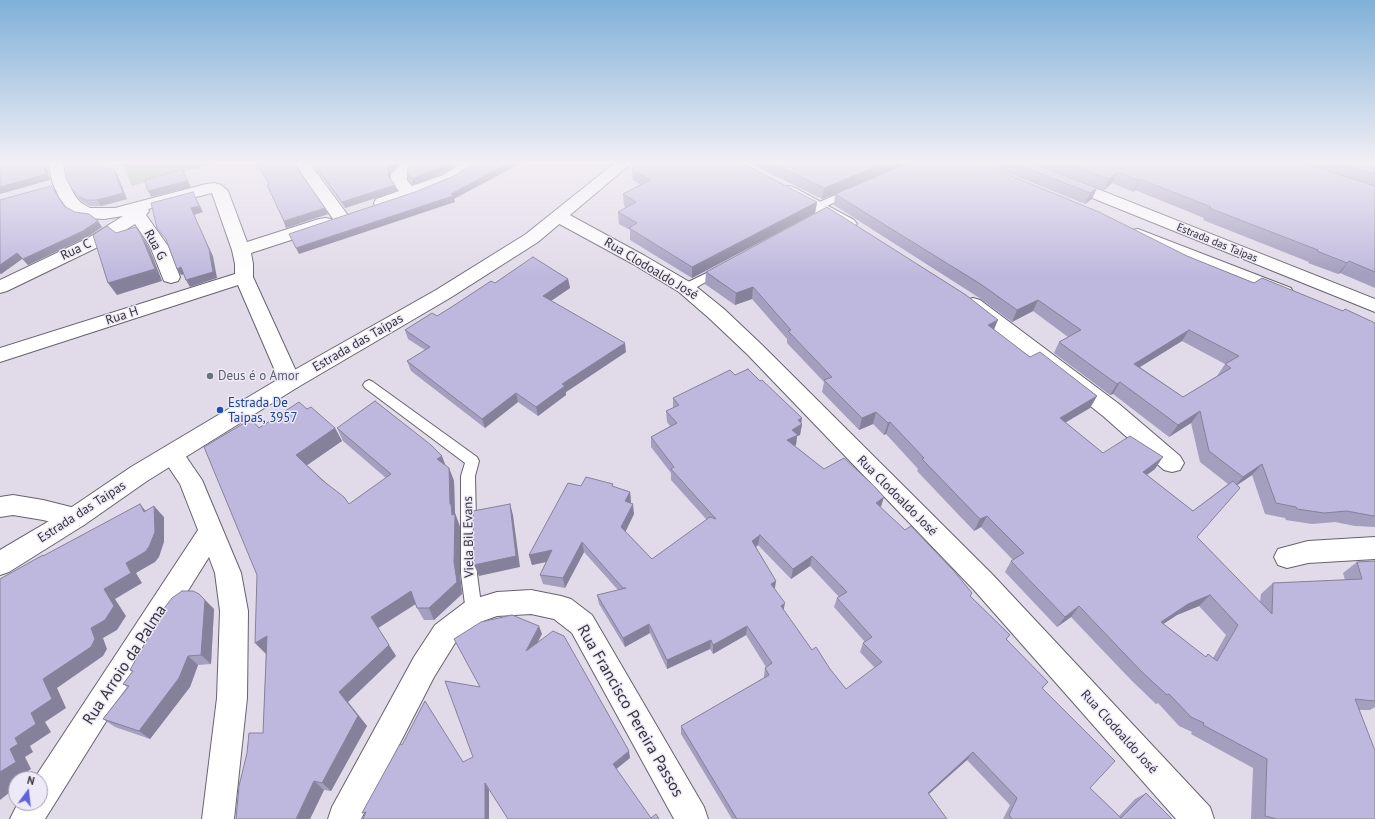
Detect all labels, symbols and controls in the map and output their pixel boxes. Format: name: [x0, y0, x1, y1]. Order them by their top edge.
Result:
street label: Estrada das Taipas: [1175, 221, 1259, 265]
street label: Rua G: [140, 227, 170, 263]
street label: Rua Clodoaldo José: [601, 235, 701, 303]
street label: Rua C: [58, 236, 94, 264]
street label: Rua H: [104, 303, 140, 329]
street label: Estrada das Taipas: [310, 311, 406, 375]
place label: Deus é o Amor: [218, 368, 299, 384]
marker: Deus é o Amor: [205, 371, 215, 381]
place label: Estrada De Taipas, 3957: [228, 395, 297, 426]
marker: Estrada De Taipas, 3957: [215, 405, 225, 415]
street label: Rua Clodoaldo José: [854, 453, 940, 539]
street label: Estrada das Taipas: [35, 478, 129, 546]
street label: Viela Bil Evans: [460, 496, 478, 578]
street label: Rua Arroio da Palma: [79, 602, 171, 728]
street label: Rua Francisco Pereira Passos: [573, 621, 687, 801]
street label: Rua Clodoaldo José: [1077, 687, 1161, 777]
north arrow: [8, 771, 48, 811]
text: N: [26, 773, 36, 788]

